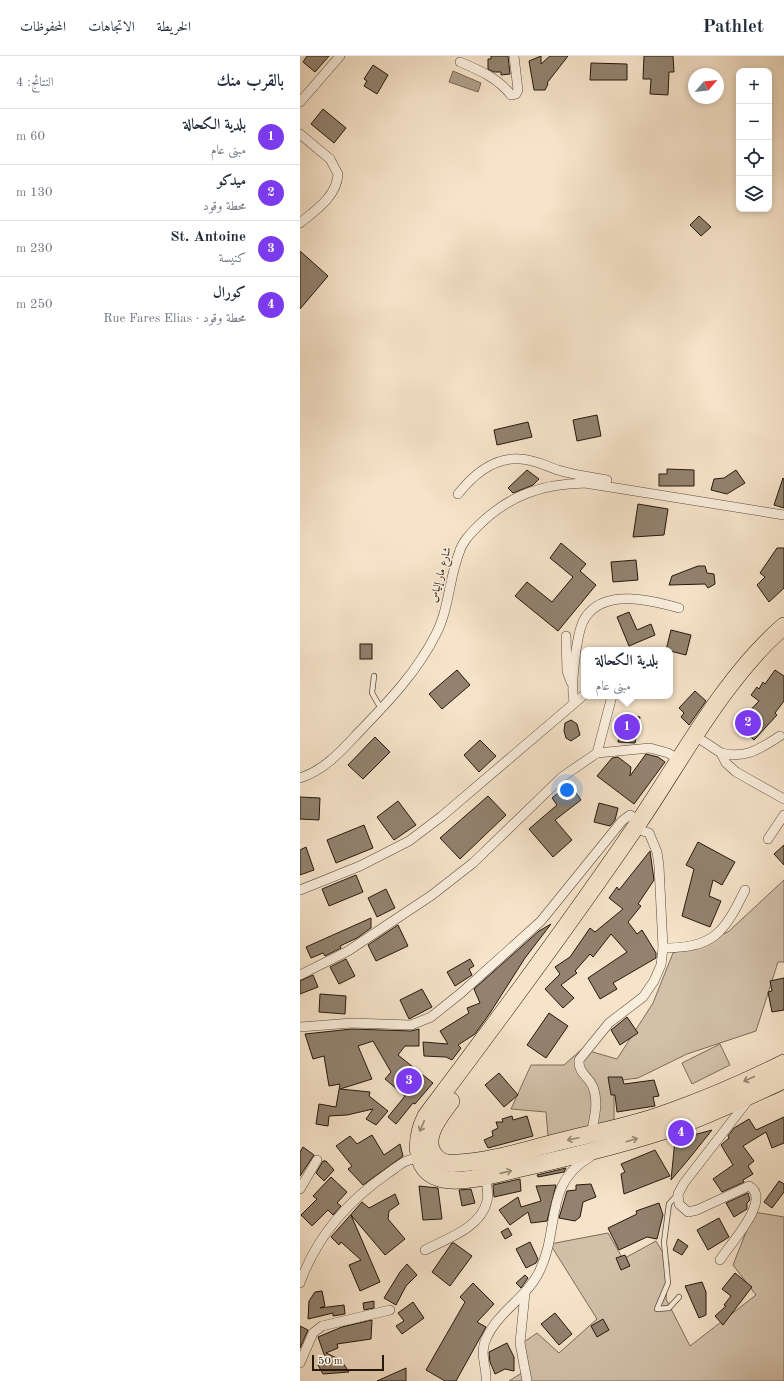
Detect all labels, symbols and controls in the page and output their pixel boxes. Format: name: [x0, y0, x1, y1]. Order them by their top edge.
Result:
text: Pathlet: [703, 18, 764, 37]
text: المحفوظات: [20, 20, 66, 34]
text: الاتجاهات: [88, 20, 135, 34]
text: الخريطة: [157, 20, 191, 34]
north arrow: [688, 68, 724, 104]
map controls: [736, 68, 772, 212]
button: +: [736, 68, 772, 104]
text: بالقرب منك: [216, 73, 284, 90]
text: النتائج: 4: [16, 76, 54, 89]
button: −: [736, 104, 772, 140]
text: بلدية الكحالة: [183, 118, 246, 133]
text: 60 m: [16, 130, 45, 143]
text: 1: [267, 130, 275, 143]
button: locate: [736, 140, 772, 176]
text: مبنى عام: [211, 144, 246, 157]
text: ميدكو: [217, 174, 246, 189]
button: layers: [736, 176, 772, 212]
text: 130 m: [16, 186, 53, 199]
text: 2: [267, 186, 275, 199]
text: محطة وقود: [203, 200, 246, 213]
text: St. Antoine: [170, 230, 246, 245]
text: 230 m: [16, 242, 53, 255]
text: 3: [267, 242, 275, 255]
text: كنيسة: [219, 252, 246, 265]
text: كورال: [213, 286, 246, 301]
text: 250 m: [16, 298, 53, 311]
text: 4: [267, 298, 275, 311]
text: محطة وقود · Rue Fares Elias: [103, 312, 246, 325]
street label: شارع مار إلياس: [428, 546, 457, 605]
popup: [581, 647, 673, 699]
text: بلدية الكحالة: [596, 654, 658, 669]
text: مبنى عام: [596, 680, 631, 693]
pin: 2: [735, 708, 761, 738]
pin: 1: [614, 712, 640, 742]
your location: [557, 780, 577, 800]
pin: 3: [396, 1066, 422, 1096]
one-way arrow: [743, 1076, 755, 1083]
pin: 4: [668, 1118, 694, 1148]
one-way arrow: [417, 1119, 425, 1131]
one-way arrow: [567, 1135, 580, 1143]
one-way arrow: [625, 1136, 638, 1143]
one-way arrow: [499, 1167, 512, 1175]
scale bar: [312, 1353, 384, 1372]
text: 50 m: [318, 1356, 343, 1367]

